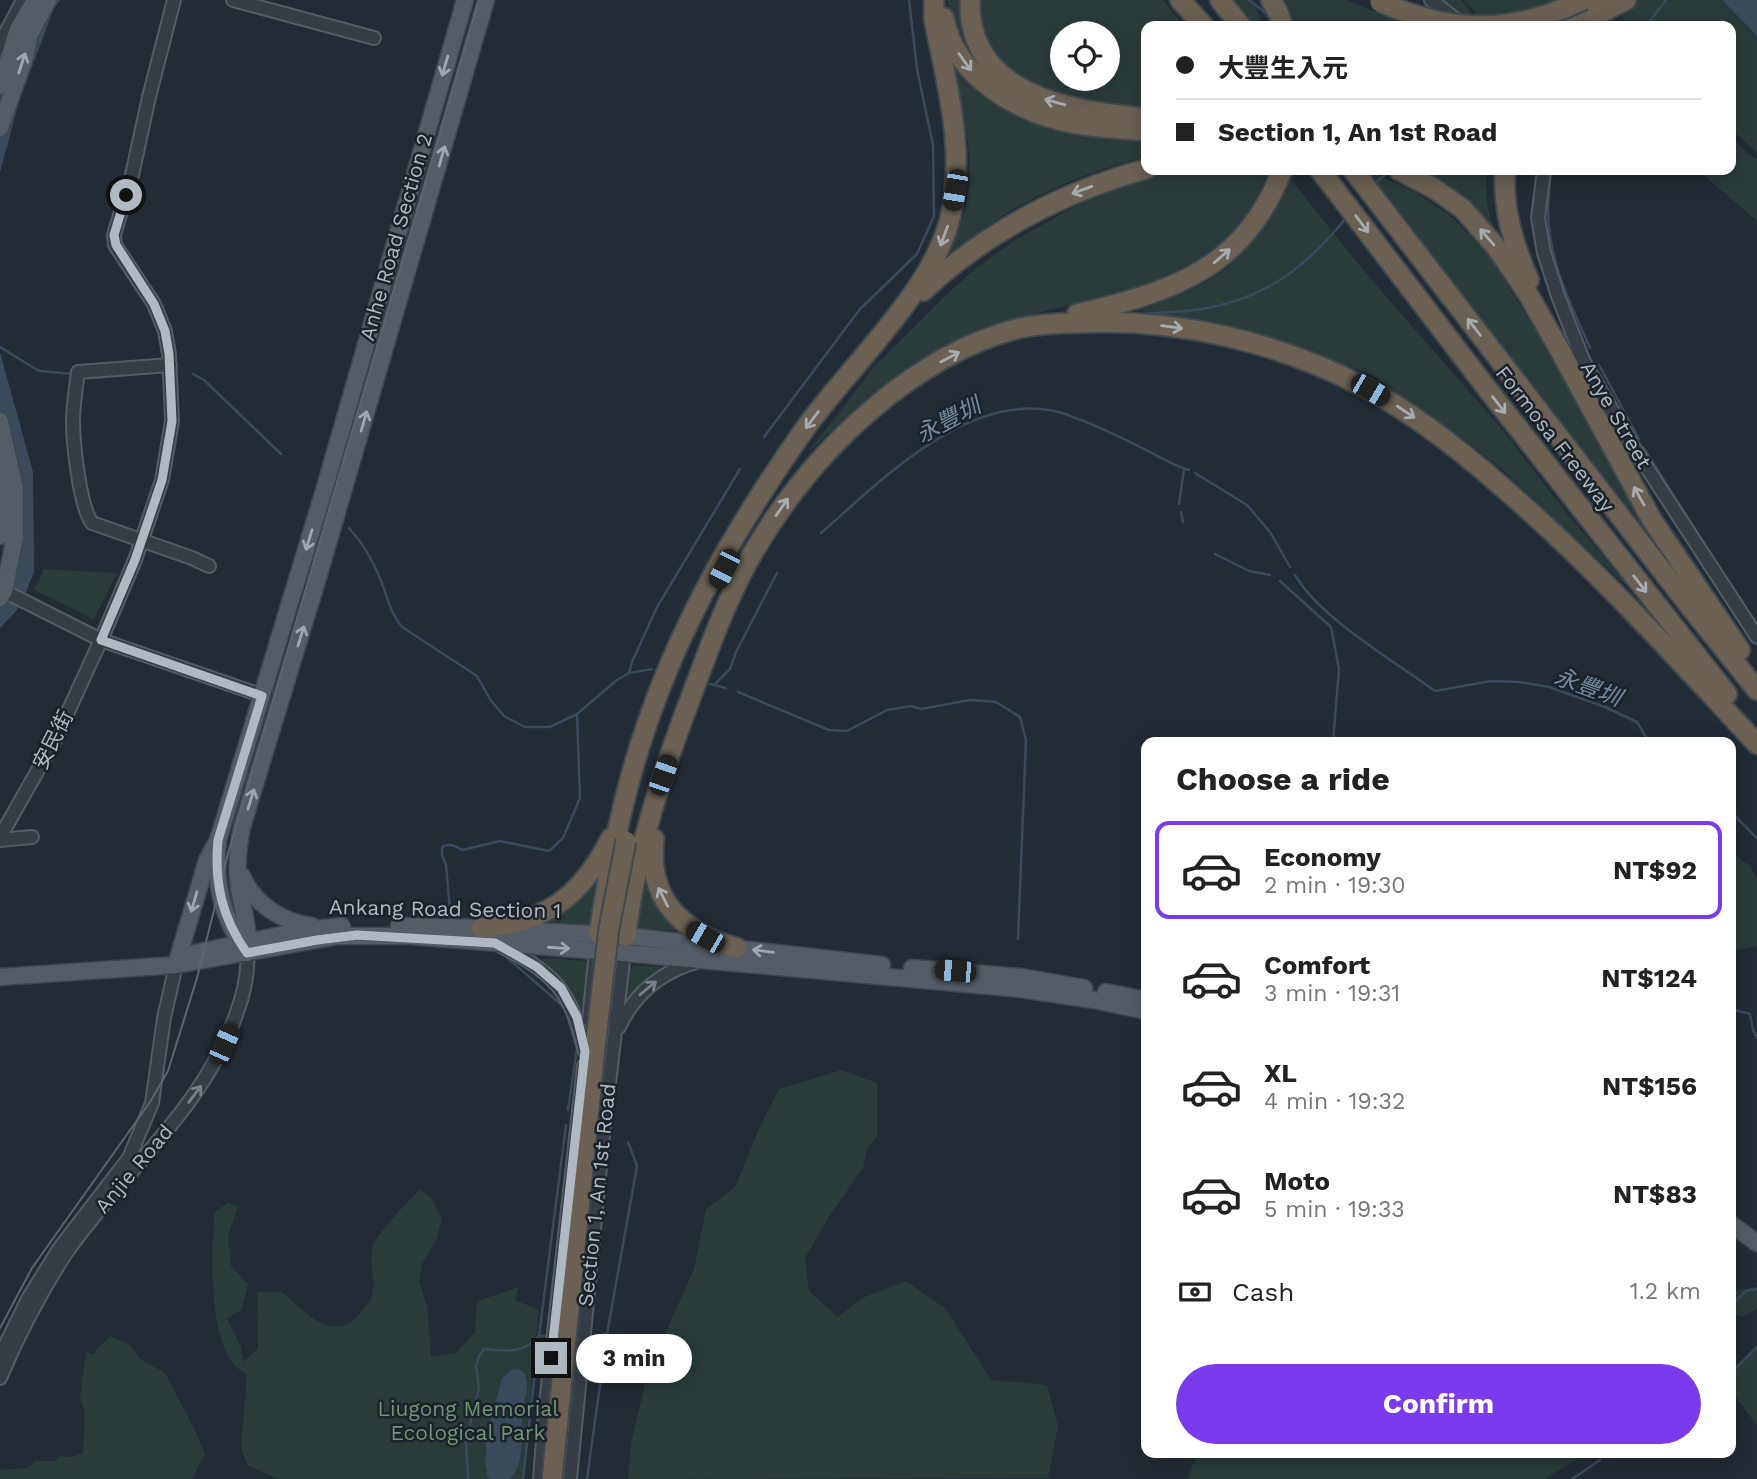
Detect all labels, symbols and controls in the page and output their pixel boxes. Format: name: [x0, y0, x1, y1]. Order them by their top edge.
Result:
map controls: [1050, 21, 1120, 91]
button: locate: [1050, 21, 1120, 91]
one-way arrow: [958, 52, 972, 71]
one-way arrow: [17, 53, 29, 75]
text: 大豐生入元: [1218, 53, 1348, 83]
one-way arrow: [438, 54, 451, 76]
one-way arrow: [1044, 95, 1066, 108]
text: Section 1, An 1st Road: [1218, 117, 1497, 147]
street label: Anhe Road Section 2: [354, 130, 437, 343]
one-way arrow: [437, 145, 450, 167]
car: [942, 167, 969, 213]
route start: [110, 179, 142, 211]
one-way arrow: [1071, 185, 1093, 197]
one-way arrow: [1354, 214, 1369, 233]
one-way arrow: [937, 224, 949, 246]
one-way arrow: [1479, 228, 1495, 246]
one-way arrow: [1212, 248, 1230, 264]
one-way arrow: [1467, 318, 1482, 336]
one-way arrow: [1160, 321, 1182, 334]
one-way arrow: [940, 349, 960, 363]
street label: Anye Street: [1576, 357, 1657, 473]
street label: Formosa Freeway: [1491, 361, 1620, 517]
car: [1347, 370, 1394, 410]
water label: 永豐圳: [911, 391, 988, 449]
one-way arrow: [1492, 395, 1507, 414]
one-way arrow: [1396, 405, 1416, 419]
one-way arrow: [359, 410, 372, 432]
one-way arrow: [804, 410, 819, 429]
one-way arrow: [1632, 486, 1646, 507]
one-way arrow: [775, 498, 789, 517]
one-way arrow: [301, 529, 314, 551]
car: [706, 546, 743, 592]
one-way arrow: [1632, 574, 1647, 593]
one-way arrow: [295, 626, 308, 648]
water label: 永豐圳: [1551, 663, 1628, 713]
street label: 安民街: [27, 706, 78, 774]
car: [647, 752, 680, 798]
text: Choose a ride: [1176, 760, 1390, 798]
one-way arrow: [246, 788, 259, 810]
icon: car: [1180, 839, 1243, 902]
text: Economy: [1264, 842, 1381, 872]
text: NT$92: [1613, 855, 1697, 885]
text: 2 min · 19:30: [1264, 872, 1406, 899]
one-way arrow: [656, 887, 670, 908]
one-way arrow: [187, 891, 200, 913]
street label: Ankang Road Section 1: [329, 894, 561, 923]
car: [682, 917, 729, 957]
one-way arrow: [547, 942, 569, 955]
one-way arrow: [752, 945, 775, 958]
icon: car: [1180, 947, 1243, 1010]
text: Comfort: [1264, 950, 1370, 980]
car: [934, 959, 977, 983]
text: NT$124: [1601, 963, 1697, 993]
one-way arrow: [639, 980, 657, 996]
text: 3 min · 19:31: [1264, 980, 1400, 1007]
car: [206, 1021, 243, 1067]
icon: car: [1180, 1055, 1243, 1118]
text: XL: [1264, 1058, 1297, 1088]
text: NT$156: [1602, 1071, 1697, 1101]
street label: Section 1, An 1st Road: [572, 1082, 621, 1308]
one-way arrow: [187, 1085, 202, 1104]
text: 4 min · 19:32: [1264, 1088, 1405, 1115]
street label: Anjie Road: [89, 1119, 178, 1218]
icon: car: [1180, 1163, 1243, 1226]
text: Moto: [1264, 1166, 1330, 1196]
text: NT$83: [1613, 1179, 1697, 1209]
text: 5 min · 19:33: [1264, 1196, 1405, 1223]
icon: cash: [1176, 1273, 1214, 1311]
text: Cash: [1232, 1277, 1294, 1307]
text: 1.2 km: [1630, 1278, 1701, 1305]
callout: 3 min: [576, 1334, 691, 1382]
route end: [535, 1342, 567, 1374]
text: 3 min: [603, 1345, 665, 1372]
button: Confirm: [1176, 1364, 1701, 1444]
park label: Liugong Memorial Ecological Park: [377, 1396, 559, 1445]

